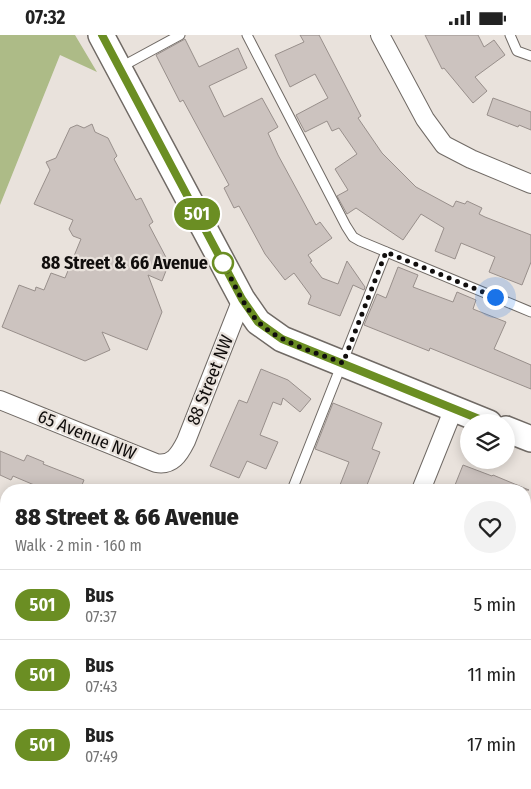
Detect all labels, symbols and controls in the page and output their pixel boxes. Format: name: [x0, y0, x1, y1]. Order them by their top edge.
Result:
text: 07:32: [25, 6, 65, 29]
line badge: 501: [168, 198, 226, 230]
text: 501: [184, 203, 210, 225]
place label: 88 Street & 66 Avenue: [41, 252, 208, 274]
marker: 88 Street & 66 Avenue: [212, 252, 234, 274]
your location: [483, 285, 508, 310]
street label: 88 Street NW: [182, 331, 238, 428]
street label: 65 Avenue NW: [35, 405, 140, 465]
map controls: [460, 414, 515, 469]
button: layers: [460, 414, 515, 469]
button: heart: [464, 501, 516, 553]
text: 88 Street & 66 Avenue: [15, 503, 239, 531]
text: Walk · 2 min · 160 m: [15, 536, 142, 555]
text: Bus: [85, 584, 114, 607]
text: 5 min: [473, 593, 516, 616]
text: 501: [30, 594, 55, 616]
text: 07:37: [85, 607, 117, 626]
text: Bus: [85, 654, 114, 677]
text: 11 min: [468, 663, 516, 686]
text: 501: [30, 664, 55, 686]
text: 07:43: [85, 677, 118, 696]
text: Bus: [85, 724, 114, 747]
text: 17 min: [467, 733, 516, 756]
text: 501: [30, 734, 55, 756]
text: 07:49: [85, 747, 118, 766]

